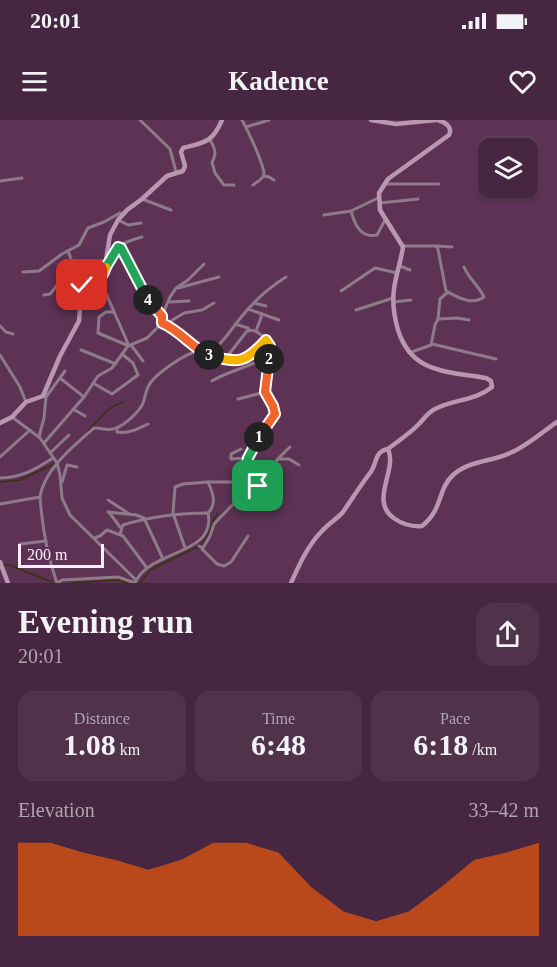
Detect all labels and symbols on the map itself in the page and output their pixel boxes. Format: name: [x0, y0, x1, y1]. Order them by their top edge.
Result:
pin: [56, 259, 107, 310]
pin: 4: [133, 285, 163, 315]
pin: 3: [194, 340, 224, 370]
pin: 2: [254, 344, 284, 374]
pin: 1: [244, 422, 274, 452]
pin: [232, 460, 283, 511]
scale bar: [18, 541, 104, 568]

